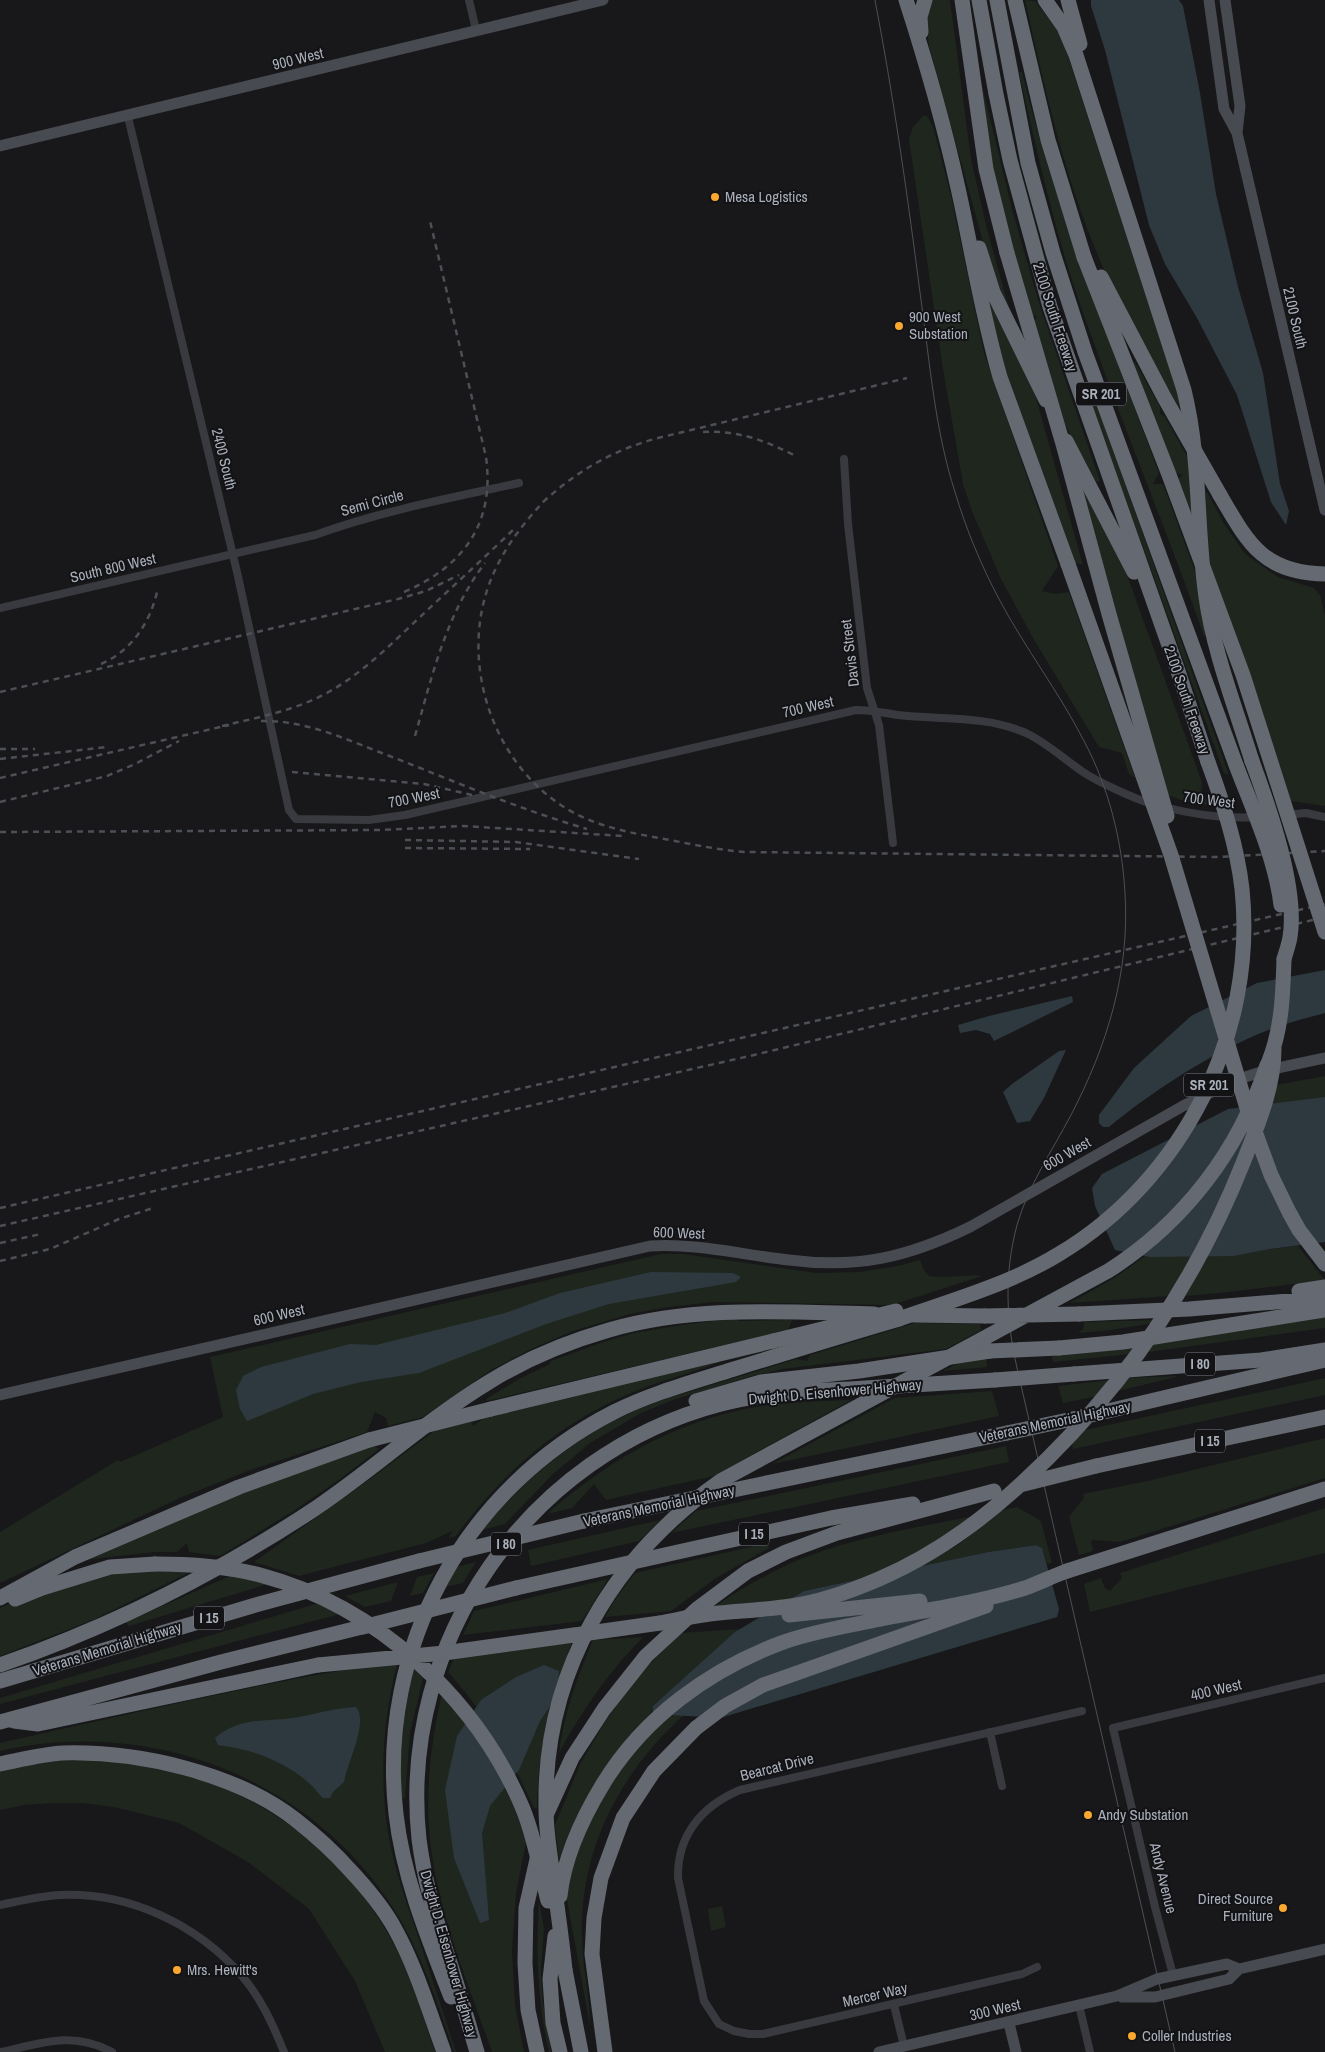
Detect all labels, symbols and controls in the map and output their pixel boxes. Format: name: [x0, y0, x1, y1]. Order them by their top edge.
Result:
street label: 900 West: [270, 42, 326, 75]
place label: Mesa Logistics: [725, 186, 808, 207]
marker: Mesa Logistics: [709, 191, 721, 203]
street label: 2100 South Freeway: [1028, 260, 1083, 375]
street label: 2100 South: [1278, 285, 1313, 351]
place label: 900 West Substation: [909, 306, 968, 344]
marker: 900 West Substation: [893, 320, 905, 332]
road number: SR 201: [1076, 382, 1126, 406]
street label: 2400 South: [207, 426, 242, 492]
street label: Semi Circle: [338, 484, 406, 521]
street label: South 800 West: [68, 547, 158, 588]
street label: Davis Street: [835, 618, 864, 688]
street label: 2100 South Freeway: [1159, 643, 1216, 758]
street label: 700 West: [780, 690, 836, 723]
street label: 700 West: [386, 782, 442, 813]
street label: 700 West: [1182, 786, 1237, 813]
road number: SR 201: [1184, 1074, 1234, 1096]
street label: 600 West: [1039, 1131, 1095, 1176]
street label: 600 West: [653, 1221, 706, 1244]
street label: 600 West: [251, 1298, 307, 1331]
road number: I 80: [1185, 1352, 1215, 1376]
street label: Dwight D. Eisenhower Highway: [748, 1373, 923, 1410]
street label: Veterans Memorial Highway: [977, 1395, 1133, 1448]
road number: I 15: [1195, 1430, 1225, 1452]
street label: Veterans Memorial Highway: [581, 1479, 737, 1532]
road number: I 15: [739, 1522, 769, 1546]
road number: I 80: [491, 1532, 521, 1556]
road number: I 15: [194, 1606, 224, 1630]
street label: Veterans Memorial Highway: [30, 1616, 185, 1681]
street label: 400 West: [1188, 1673, 1244, 1706]
street label: Bearcat Drive: [738, 1747, 816, 1786]
place label: Andy Substation: [1097, 1804, 1188, 1825]
marker: Andy Substation: [1082, 1809, 1094, 1821]
street label: Andy Avenue: [1144, 1839, 1182, 1916]
street label: Dwight D. Eisenhower Highway: [415, 1868, 484, 2041]
place label: Direct Source Furniture: [1198, 1888, 1273, 1926]
marker: Direct Source Furniture: [1277, 1902, 1289, 1914]
place label: Mrs. Hewitt's: [187, 1959, 258, 1980]
marker: Mrs. Hewitt's: [171, 1964, 183, 1976]
street label: Mercer Way: [840, 1977, 910, 2012]
street label: 300 West: [967, 1993, 1023, 2026]
place label: Coller Industries: [1142, 2025, 1232, 2046]
marker: Coller Industries: [1126, 2030, 1138, 2042]

